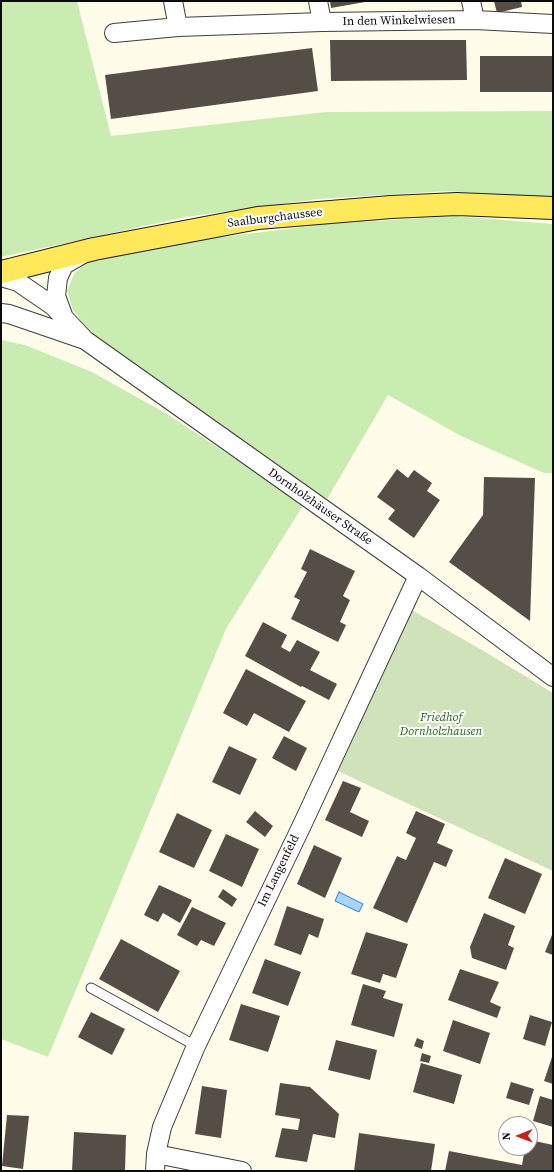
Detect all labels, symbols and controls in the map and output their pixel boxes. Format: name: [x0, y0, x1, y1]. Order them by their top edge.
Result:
street label: In den Winkelwiesen: [342, 13, 456, 29]
street label: Saalburgchaussee: [227, 205, 323, 231]
street label: Dornholzhäuser Straße: [265, 466, 375, 548]
park label: Friedhof Dornholzhausen: [400, 711, 482, 739]
street label: Im Langenfeld: [255, 833, 303, 909]
north arrow: [498, 1116, 538, 1156]
text: N: [499, 1132, 514, 1140]

